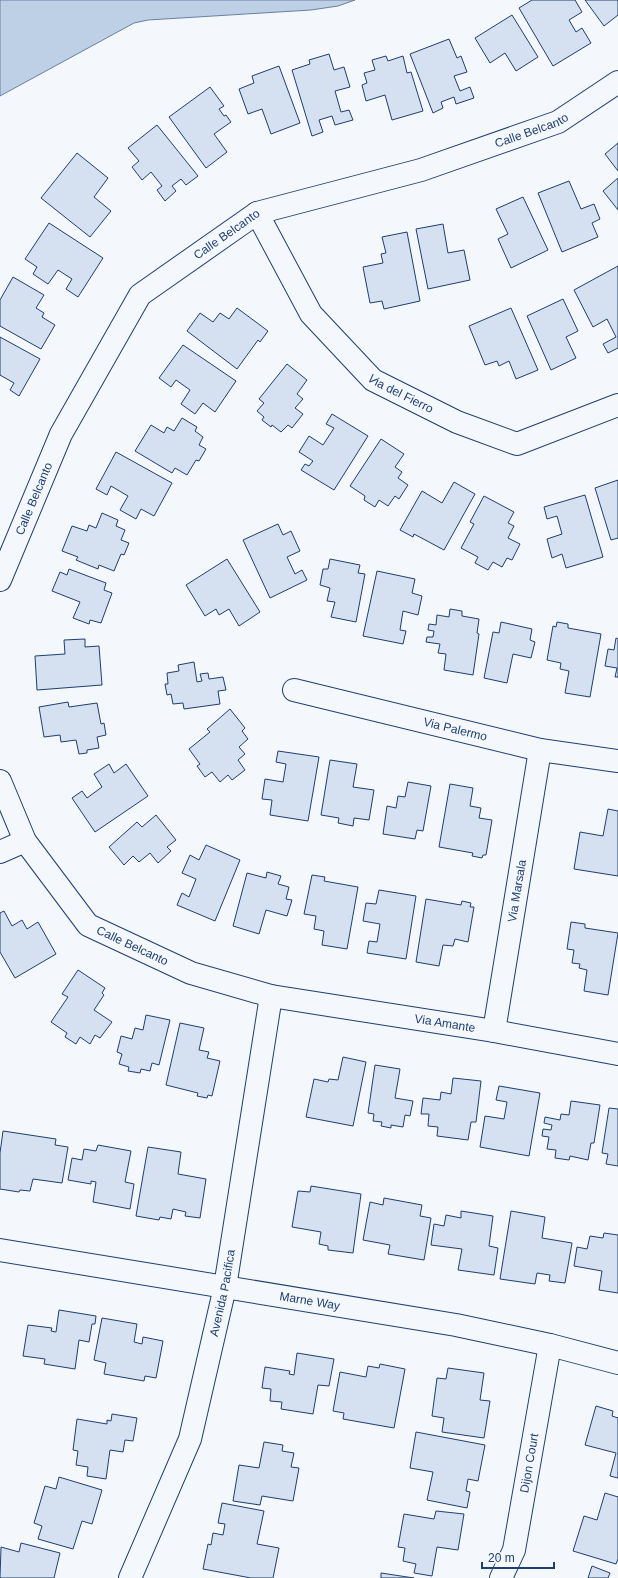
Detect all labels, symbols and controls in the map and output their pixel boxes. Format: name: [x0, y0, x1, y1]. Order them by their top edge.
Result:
street label: Calle Belcanto: [493, 110, 571, 151]
street label: Calle Belcanto: [191, 206, 263, 262]
street label: Via del Fierro: [365, 372, 436, 416]
street label: Calle Belcanto: [13, 460, 55, 537]
street label: Via Palermo: [422, 715, 489, 744]
street label: Via Marsala: [505, 858, 529, 923]
street label: Calle Belcanto: [94, 923, 171, 969]
street label: Via Amante: [414, 1012, 477, 1035]
street label: Avenida Pacifica: [207, 1248, 238, 1338]
street label: Marne Way: [279, 1289, 341, 1313]
street label: Dijon Court: [517, 1432, 541, 1494]
scale bar: [482, 1544, 554, 1570]
text: 20 m: [488, 1551, 515, 1565]

